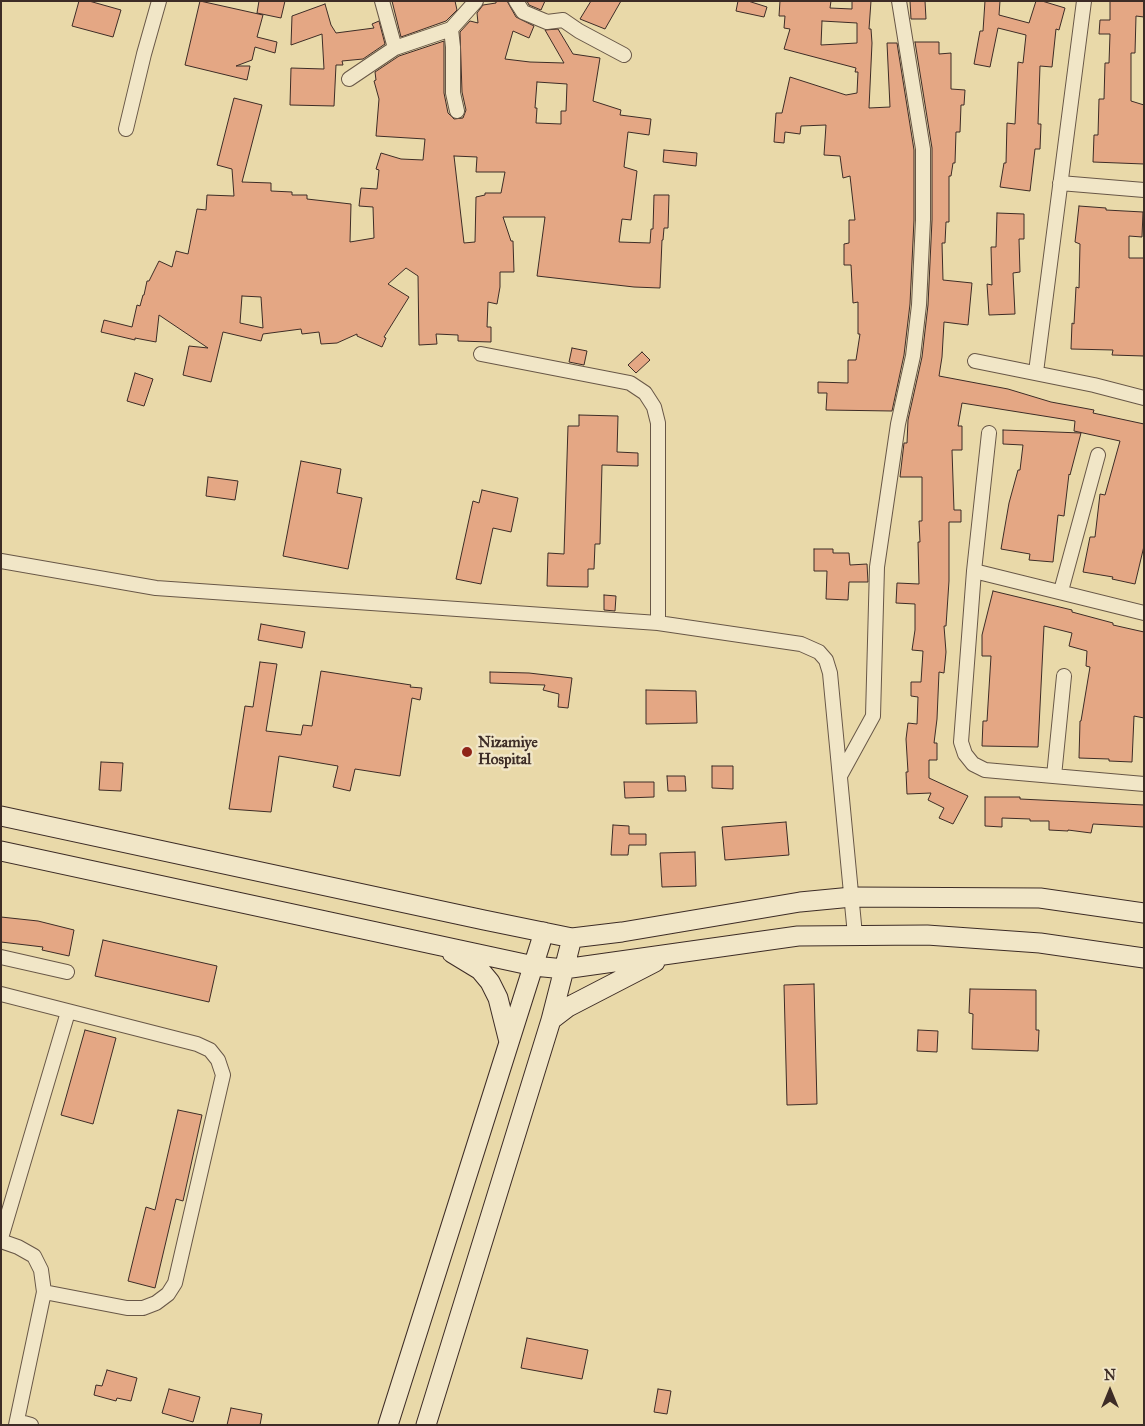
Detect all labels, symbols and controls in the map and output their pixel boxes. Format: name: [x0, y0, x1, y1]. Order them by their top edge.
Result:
place label: Nizamiye Hospital: [478, 734, 538, 769]
marker: Nizamiye Hospital: [460, 745, 474, 759]
north arrow: [1085, 1366, 1135, 1416]
text: N: [1104, 1367, 1116, 1384]

